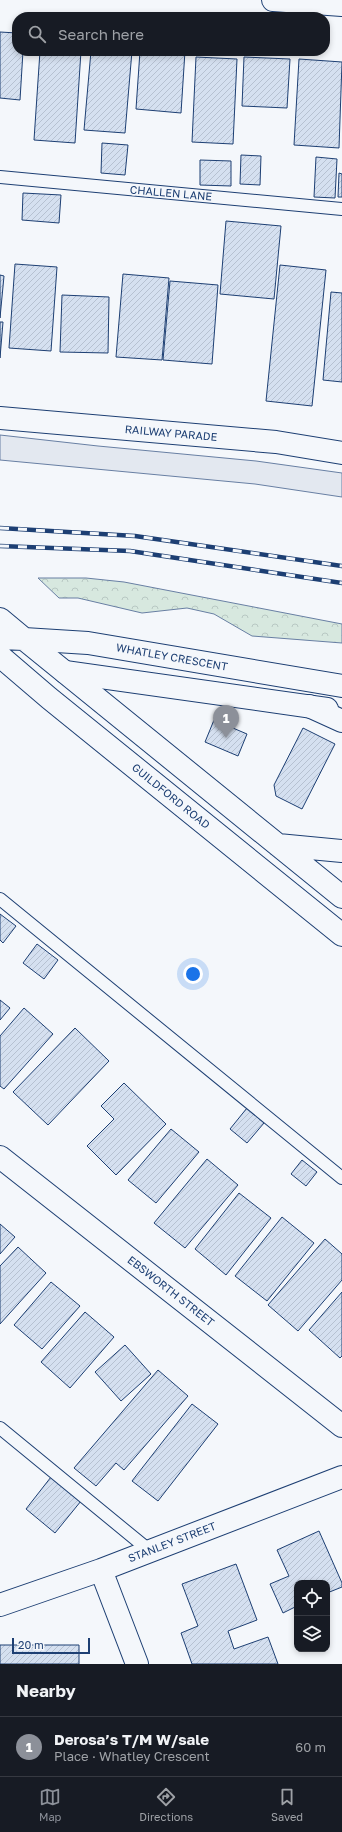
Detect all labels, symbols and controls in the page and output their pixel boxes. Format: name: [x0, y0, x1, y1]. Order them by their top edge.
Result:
search box: [12, 12, 330, 56]
icon: search: [26, 23, 48, 45]
text: Search here: [58, 25, 144, 43]
street label: CHALLEN LANE: [129, 182, 213, 203]
street label: RAILWAY PARADE: [124, 422, 218, 443]
street label: WHATLEY CRESCENT: [115, 640, 229, 673]
pin: 1: [213, 705, 239, 738]
street label: GUILDFORD ROAD: [130, 760, 213, 831]
your location: [183, 964, 203, 984]
street label: EBSWORTH STREET: [125, 1253, 217, 1329]
street label: STANLEY STREET: [126, 1519, 218, 1564]
map controls: [294, 1580, 330, 1652]
button: locate: [294, 1580, 330, 1616]
button: layers: [294, 1616, 330, 1652]
scale bar: [12, 1636, 90, 1655]
text: 20 m: [18, 1638, 44, 1651]
text: Nearby: [16, 1680, 76, 1701]
text: Derosa’s T/M W/sale: [54, 1730, 209, 1748]
text: 1: [26, 1739, 32, 1755]
text: 60 m: [295, 1739, 326, 1755]
text: Place · Whatley Crescent: [54, 1748, 210, 1764]
tab: Map: [39, 1786, 61, 1823]
tab: Directions: [139, 1786, 193, 1823]
tab: Saved: [271, 1786, 303, 1823]

